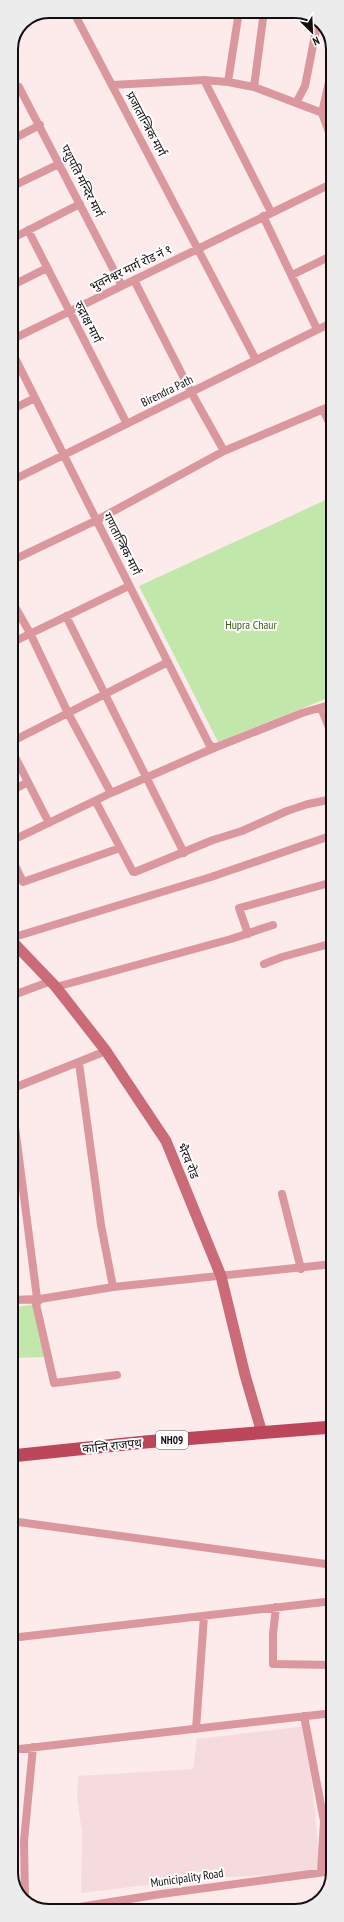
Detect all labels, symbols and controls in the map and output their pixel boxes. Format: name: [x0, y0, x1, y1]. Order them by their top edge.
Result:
north arrow: [292, 12, 332, 52]
text: N: [310, 34, 322, 49]
street label: प्रजातान्त्रिक मार्ग: [123, 89, 170, 160]
street label: पशुपति मन्दिर मार्ग: [57, 142, 108, 221]
street label: भुवनेश्वर मार्ग रोड नं १: [87, 241, 175, 295]
street label: रुद्राक्ष मार्ग: [72, 298, 106, 346]
street label: Birendra Path: [138, 372, 195, 410]
street label: गणतान्त्रिक मार्ग: [100, 510, 145, 578]
park label: Hupra Chaur: [225, 617, 277, 632]
street label: भैरव रोड: [174, 1141, 203, 1181]
road number: NH09: [156, 1431, 188, 1449]
street label: कान्ति राजपथ: [81, 1435, 143, 1456]
street label: Municipality Road: [150, 1865, 224, 1890]

